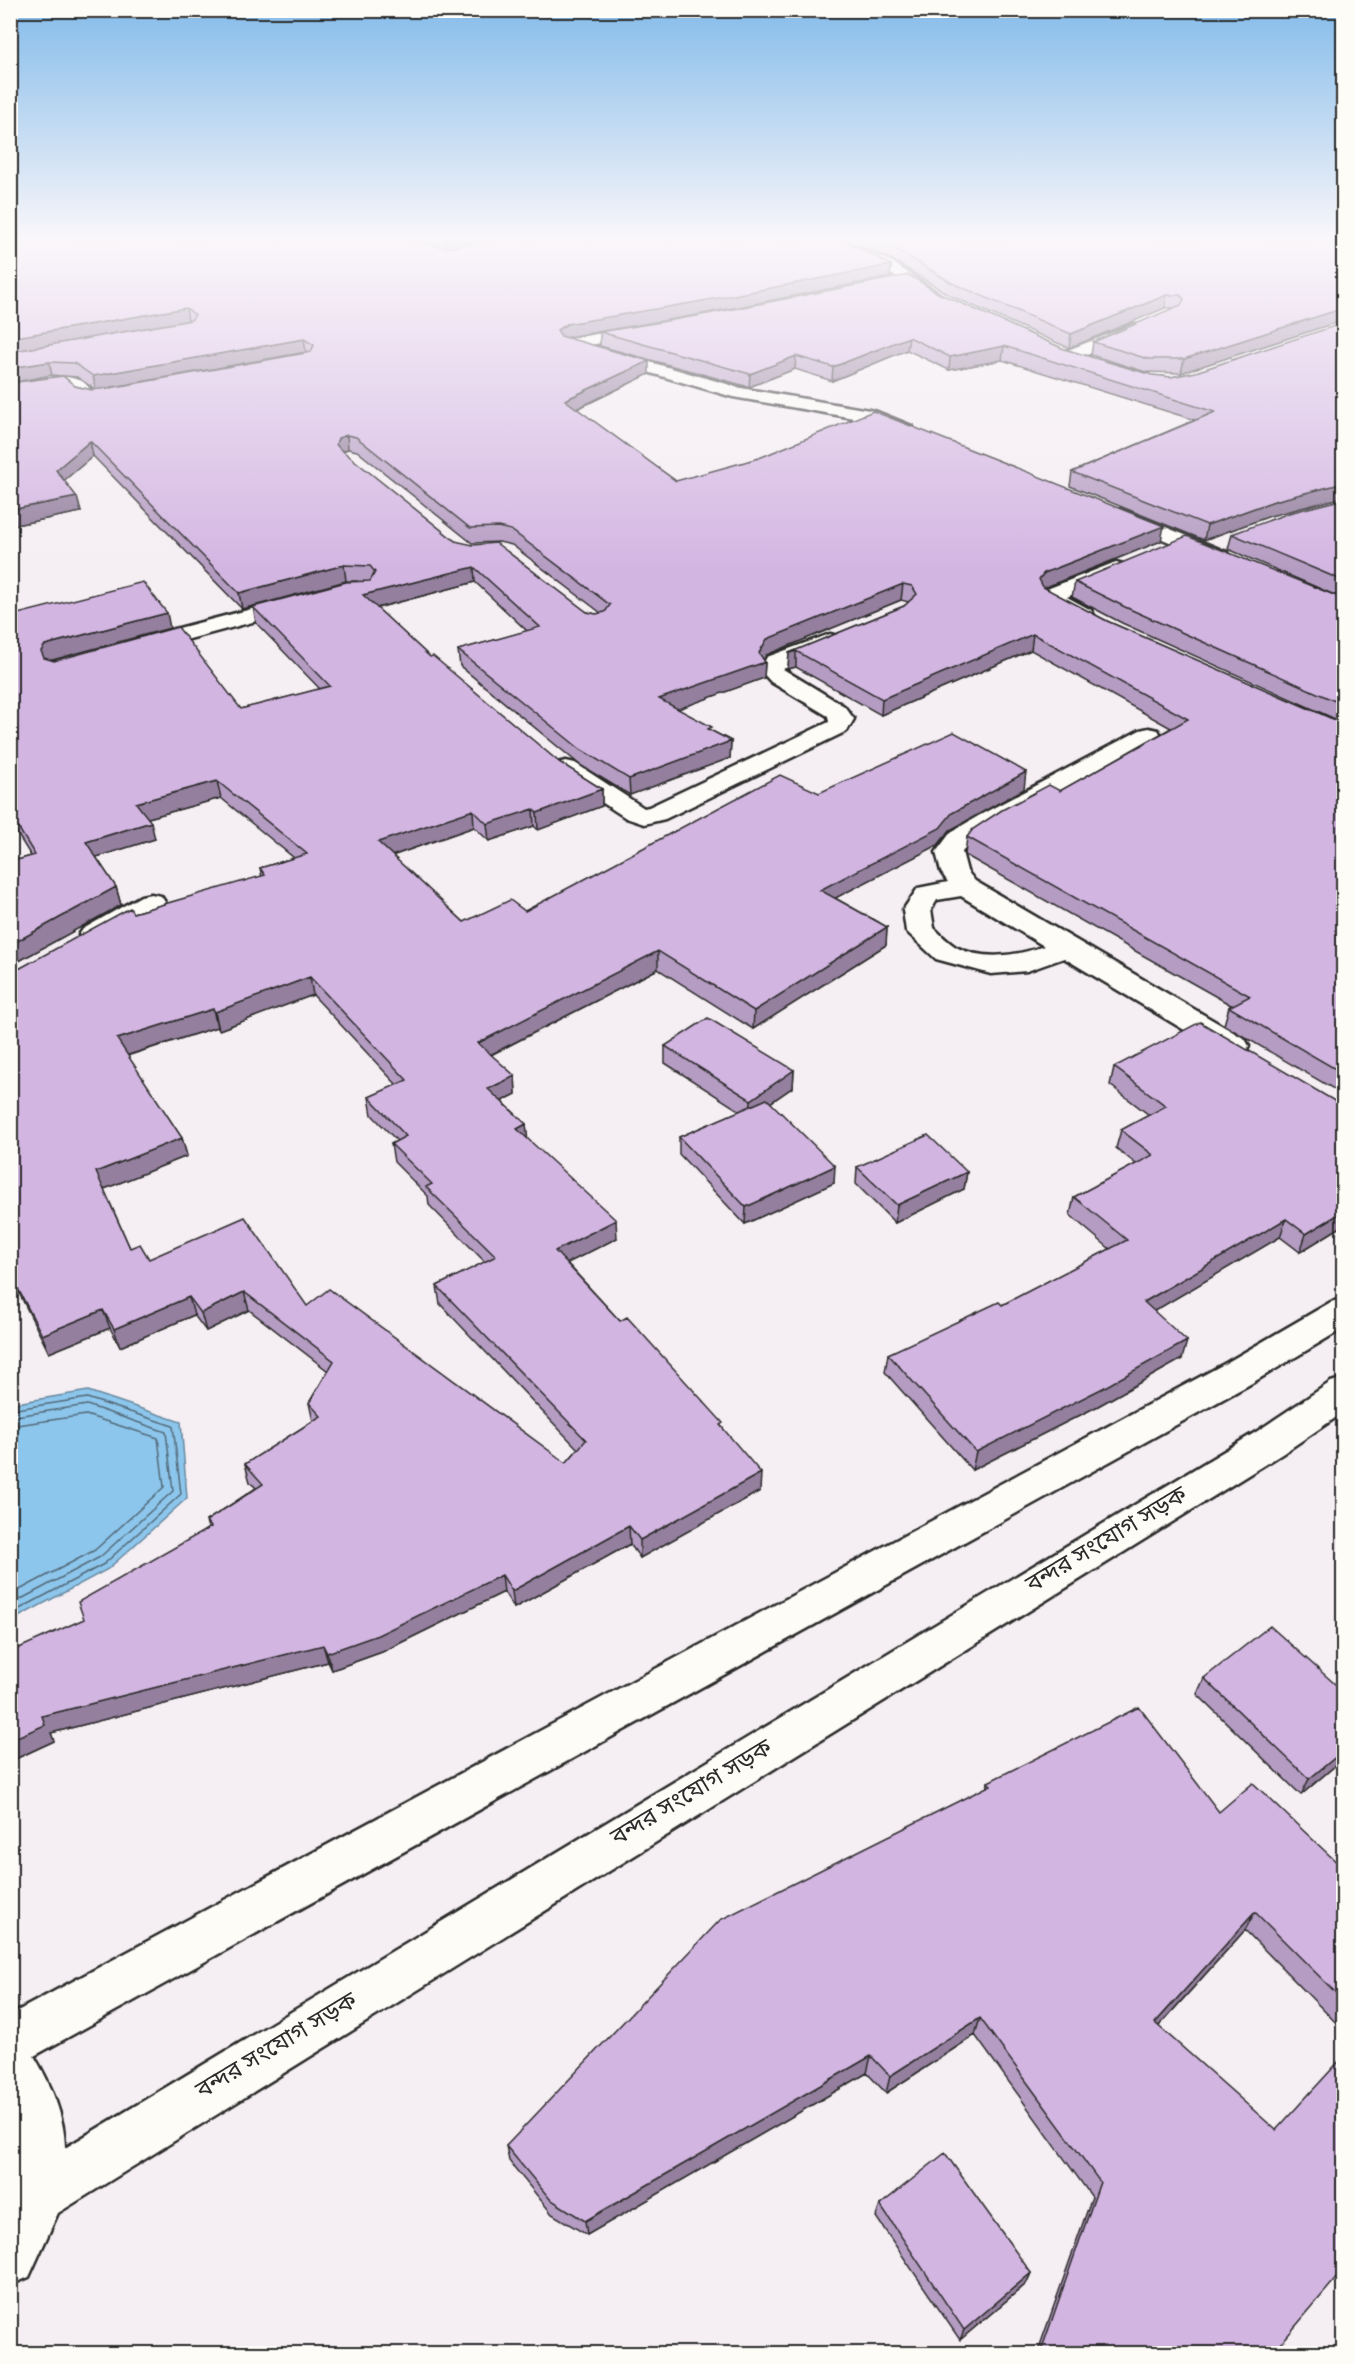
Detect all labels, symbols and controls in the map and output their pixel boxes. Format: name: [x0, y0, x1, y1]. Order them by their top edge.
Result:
street label: বন্দর সংযোগ সড়ক: [1021, 1482, 1194, 1602]
street label: বন্দর সংযোগ সড়ক: [606, 1735, 779, 1855]
street label: বন্দর সংযোগ সড়ক: [191, 1988, 364, 2108]

